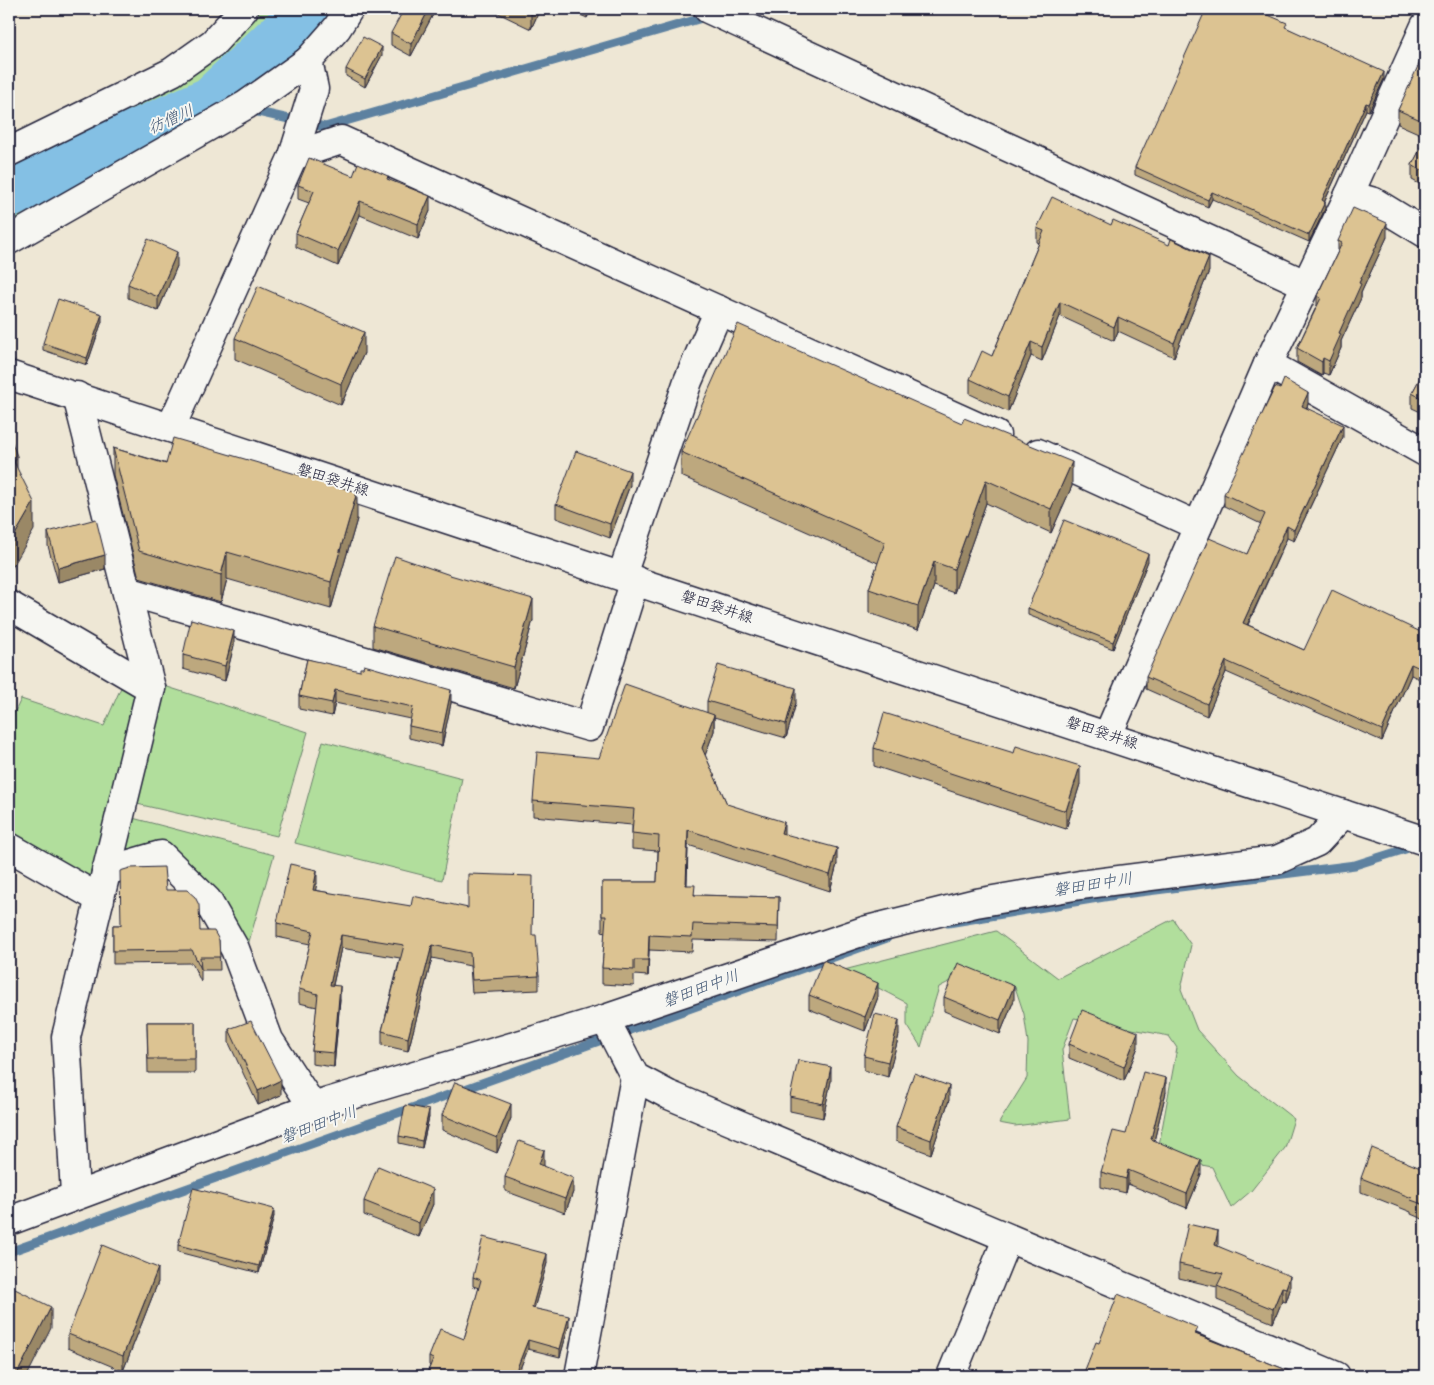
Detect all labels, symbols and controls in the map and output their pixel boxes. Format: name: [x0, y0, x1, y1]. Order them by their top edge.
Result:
water label: 彷僧川: [145, 102, 197, 138]
street label: 磐田袋井線: [294, 459, 372, 501]
street label: 磐田袋井線: [678, 586, 756, 628]
street label: 磐田袋井線: [1063, 712, 1141, 754]
water label: 磐田田中川: [1052, 869, 1134, 901]
water label: 磐田田中川: [660, 966, 742, 1012]
water label: 磐田田中川: [278, 1102, 360, 1148]

